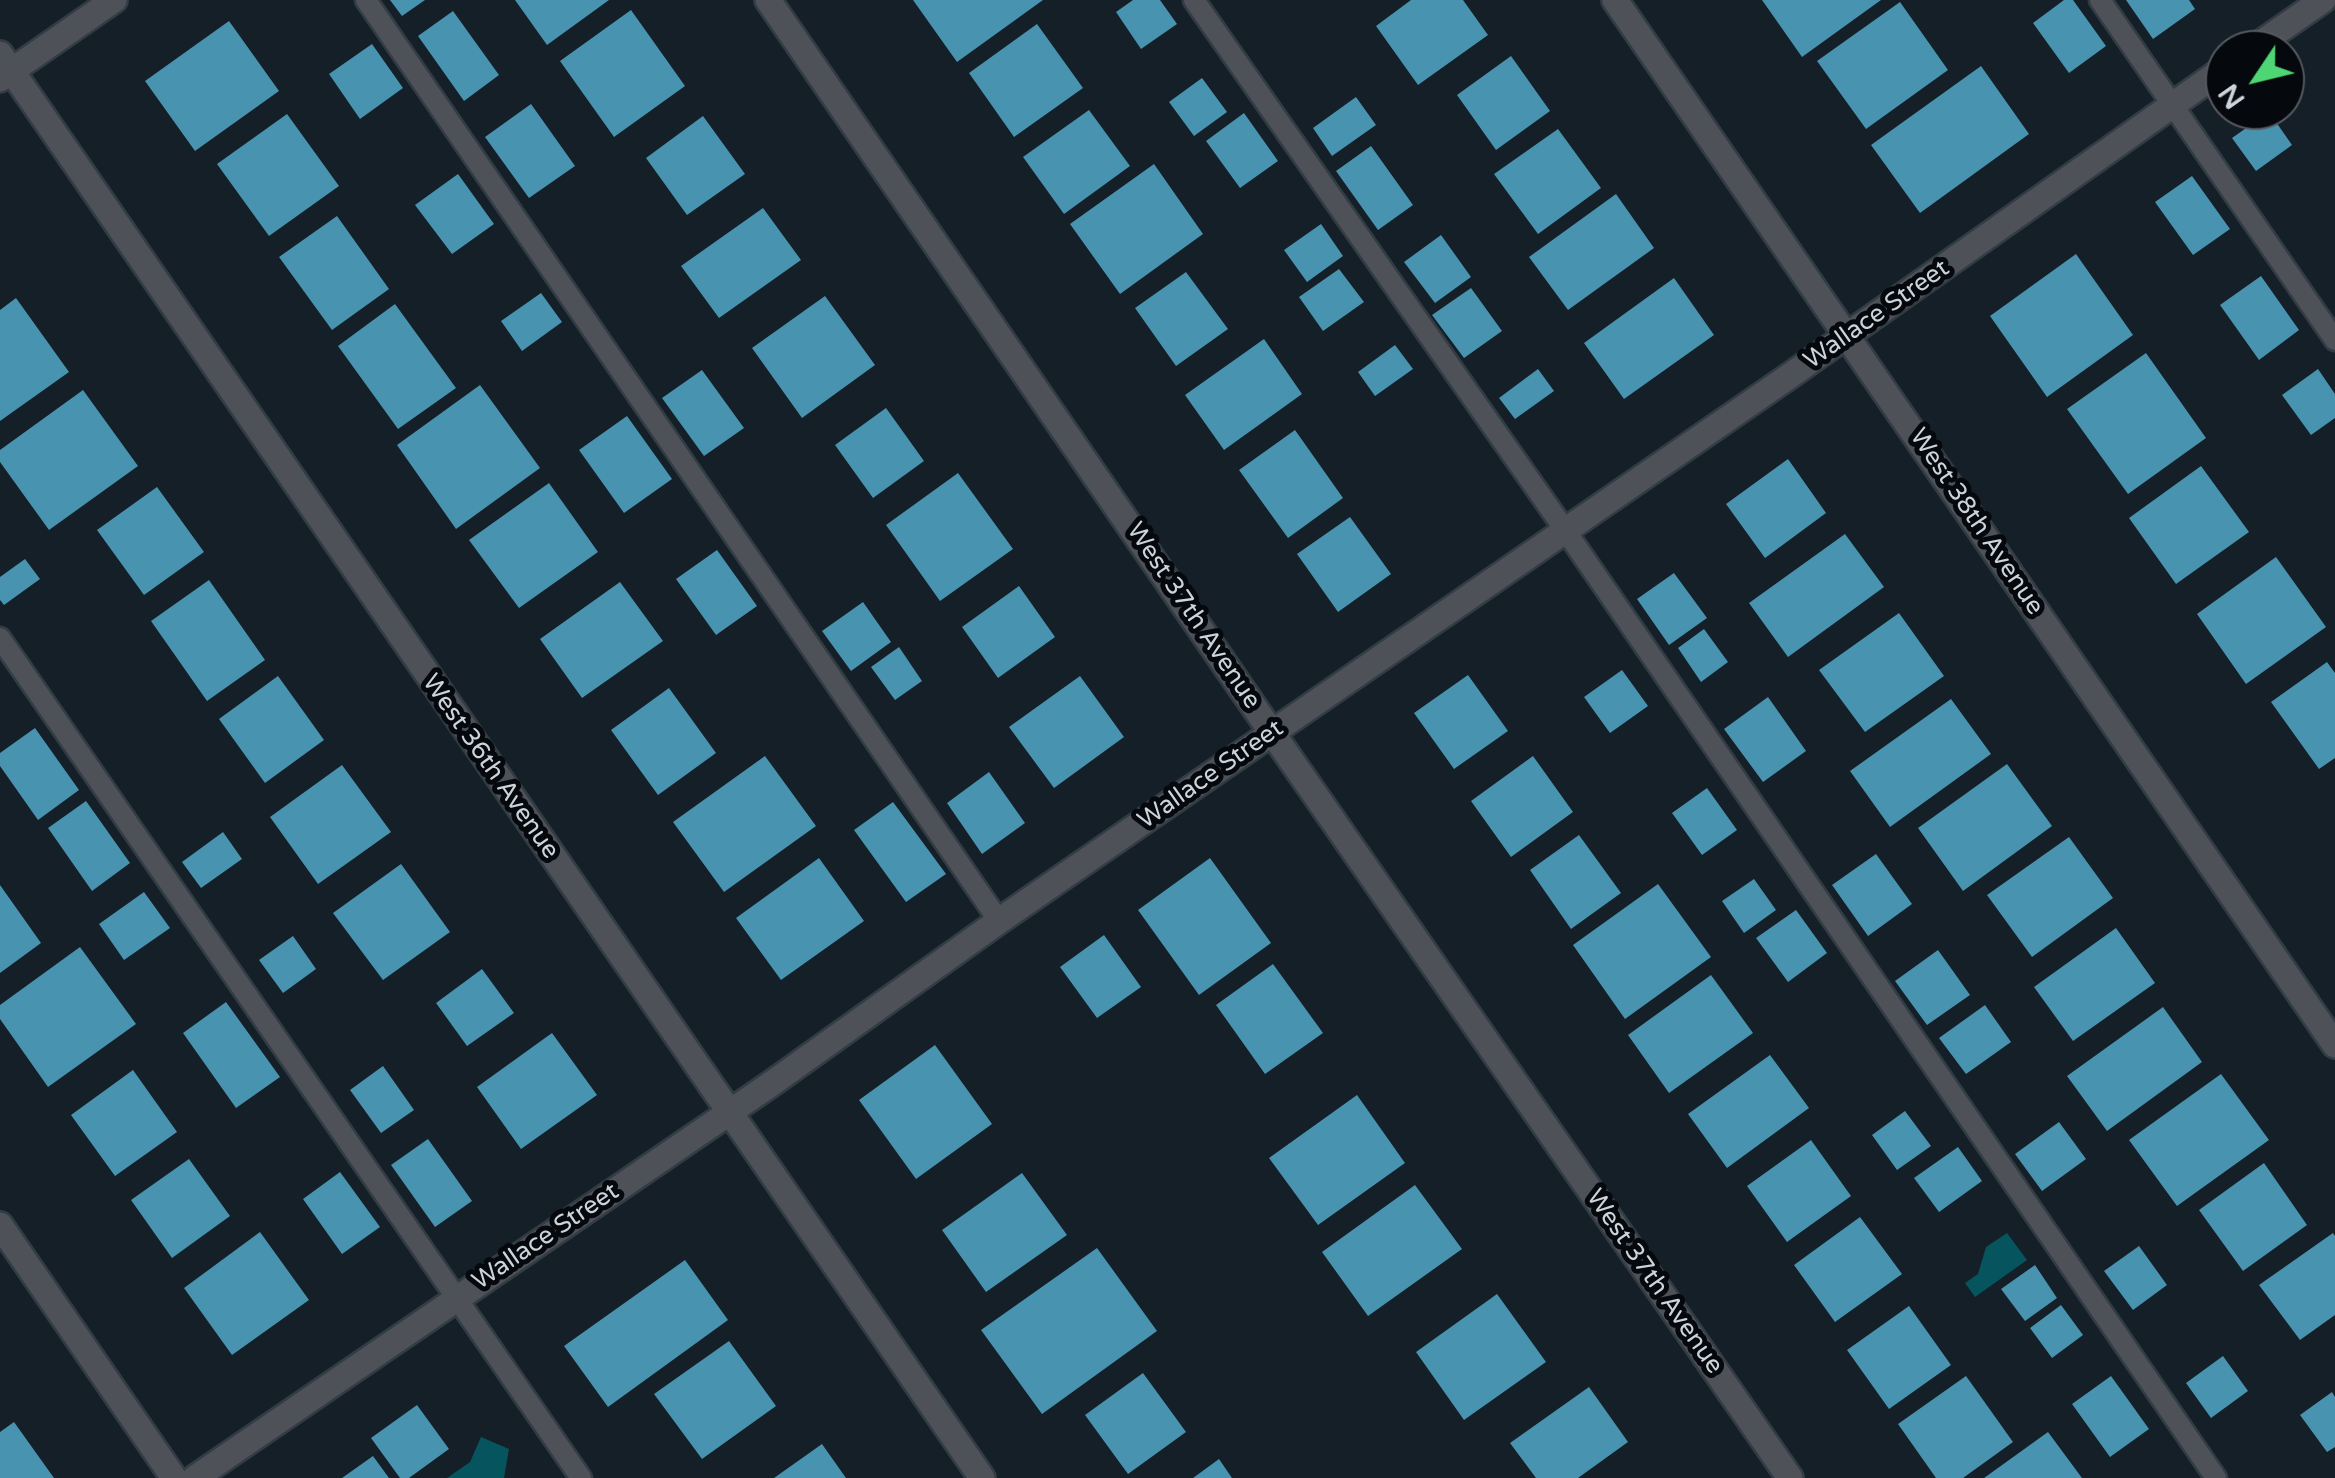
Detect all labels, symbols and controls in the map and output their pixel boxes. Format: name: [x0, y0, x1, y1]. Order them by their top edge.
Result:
north arrow: [2205, 30, 2305, 130]
text: N: [2212, 77, 2252, 115]
street label: Wallace Street: [1799, 254, 1955, 376]
street label: West 38th Avenue: [1903, 423, 2049, 621]
street label: West 37th Avenue: [1120, 517, 1266, 715]
street label: West 36th Avenue: [415, 669, 565, 865]
street label: Wallace Street: [1133, 714, 1289, 836]
street label: Wallace Street: [467, 1177, 625, 1297]
street label: West 37th Avenue: [1579, 1184, 1729, 1380]

